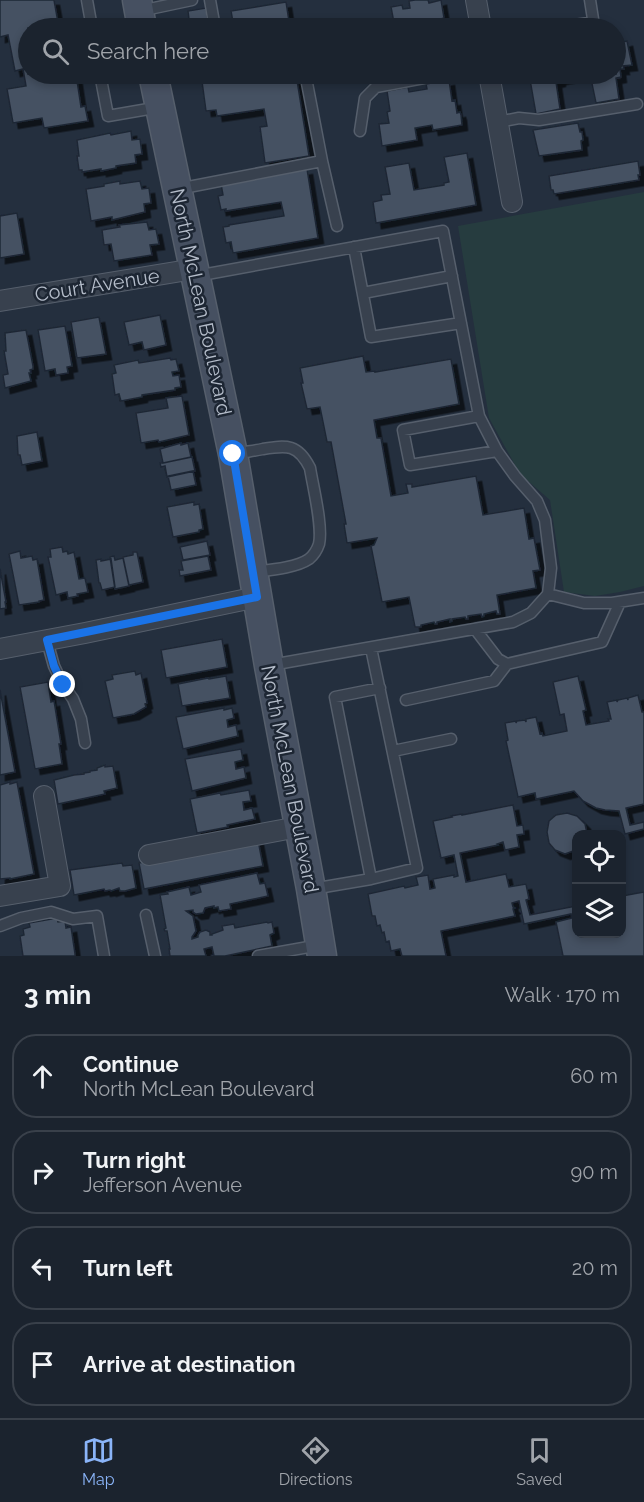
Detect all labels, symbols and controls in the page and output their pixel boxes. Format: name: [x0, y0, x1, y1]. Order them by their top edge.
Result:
search box: [18, 18, 626, 84]
icon: search: [39, 35, 72, 68]
text: Search here: [87, 38, 209, 64]
street label: North McLean Boulevard: [165, 186, 237, 418]
street label: Court Avenue: [33, 263, 161, 307]
route start: [219, 440, 245, 466]
street label: North McLean Boulevard: [256, 663, 324, 895]
route end: [49, 671, 75, 697]
map controls: [572, 830, 626, 938]
button: locate: [572, 830, 626, 884]
button: layers: [572, 884, 626, 938]
text: 3 min: [24, 980, 91, 1010]
text: Walk · 170 m: [504, 983, 620, 1007]
text: Continue: [83, 1051, 179, 1077]
icon: ahead: [26, 1060, 59, 1093]
text: 60 m: [570, 1064, 618, 1088]
text: North McLean Boulevard: [83, 1077, 314, 1101]
text: Turn right: [83, 1147, 186, 1173]
icon: right: [26, 1156, 59, 1189]
text: 90 m: [571, 1160, 618, 1184]
text: Jefferson Avenue: [83, 1173, 242, 1197]
icon: left: [26, 1252, 59, 1285]
text: Turn left: [83, 1255, 173, 1281]
text: 20 m: [572, 1256, 618, 1280]
icon: arrive: [26, 1348, 59, 1381]
text: Arrive at destination: [83, 1351, 296, 1377]
tab: Map: [82, 1434, 115, 1489]
tab: Directions: [279, 1434, 353, 1489]
tab: Saved: [516, 1434, 562, 1489]

